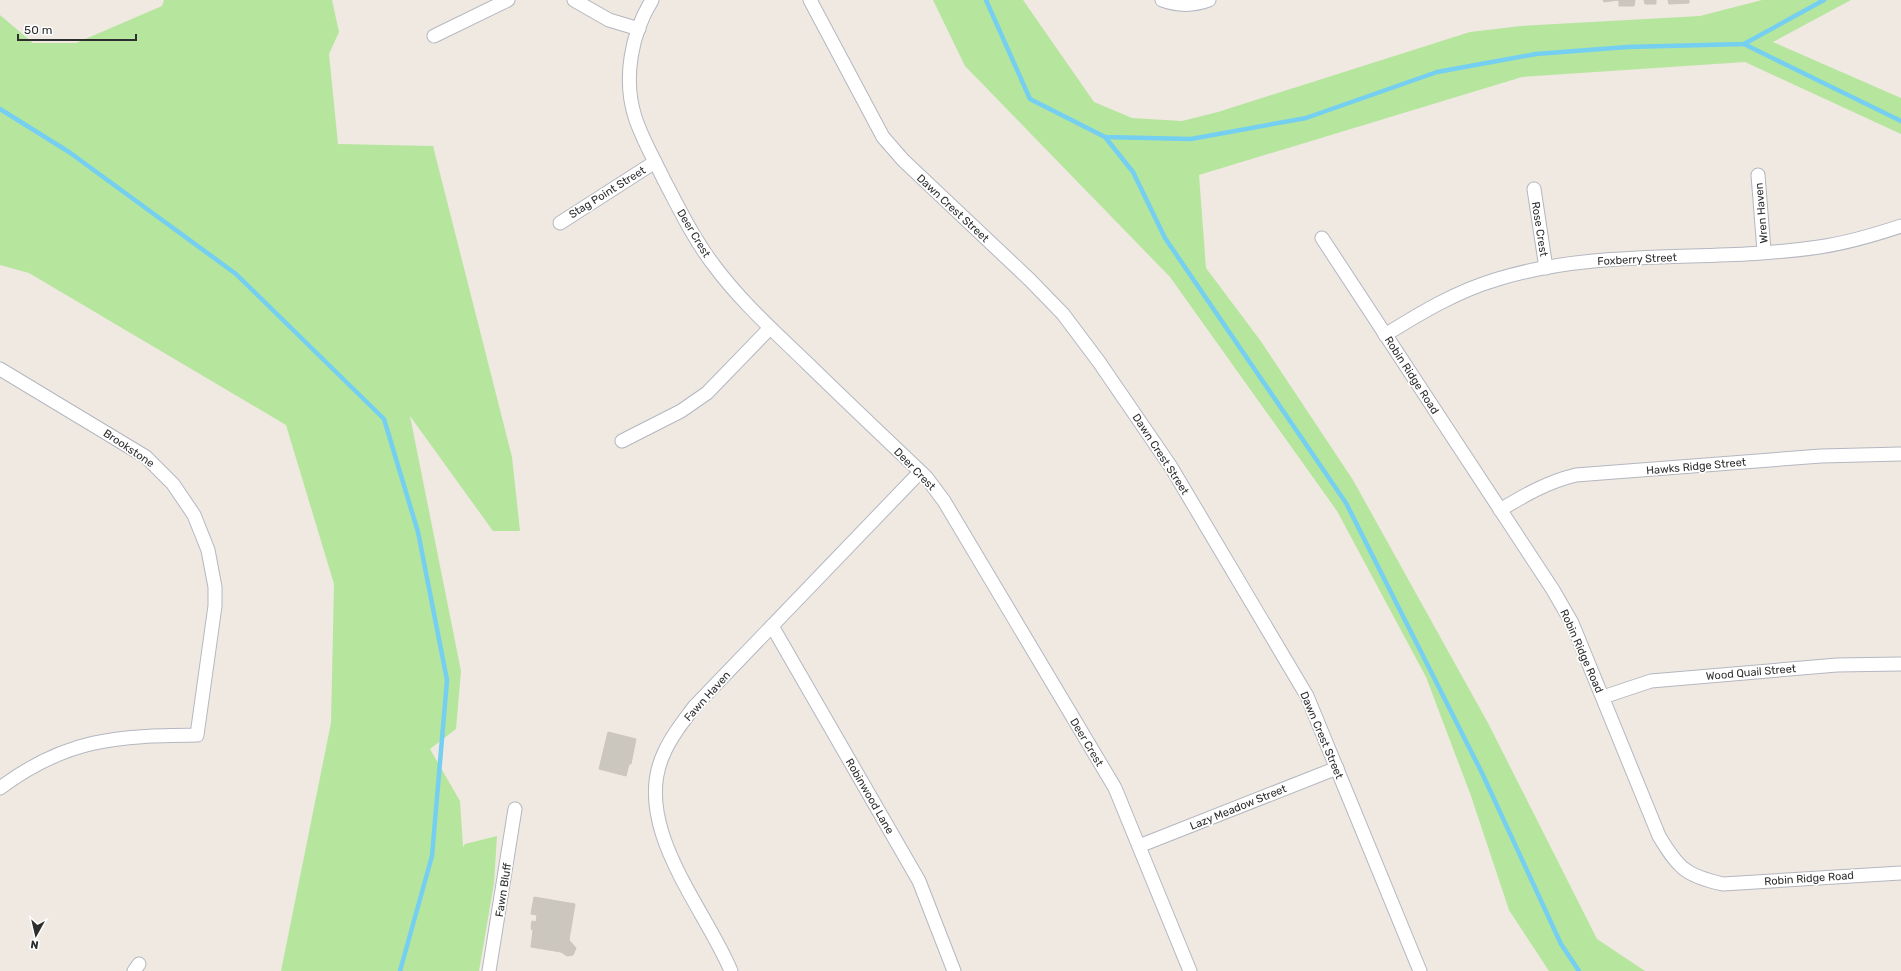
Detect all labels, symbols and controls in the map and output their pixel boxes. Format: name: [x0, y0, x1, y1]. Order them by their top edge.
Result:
scale bar: [18, 16, 136, 42]
text: 50 m: [24, 23, 52, 37]
street label: Stag Point Street: [567, 163, 649, 221]
street label: Dawn Crest Street: [914, 172, 992, 246]
street label: Wren Haven: [1752, 182, 1771, 244]
street label: Rose Crest: [1529, 201, 1550, 258]
street label: Deer Crest: [674, 207, 713, 260]
street label: Foxberry Street: [1597, 251, 1678, 268]
street label: Robin Ridge Road: [1382, 334, 1442, 417]
street label: Dawn Crest Street: [1130, 411, 1192, 498]
street label: Brookstone: [101, 427, 157, 470]
street label: Deer Crest: [891, 445, 939, 494]
street label: Hawks Ridge Street: [1646, 456, 1747, 477]
street label: Robin Ridge Road: [1557, 607, 1606, 695]
street label: Wood Quail Street: [1705, 662, 1797, 683]
street label: Fawn Haven: [682, 669, 733, 724]
street label: Dawn Crest Street: [1297, 689, 1346, 782]
street label: Deer Crest: [1067, 716, 1106, 769]
street label: Robinwood Lane: [843, 756, 896, 836]
street label: Lazy Meadow Street: [1188, 782, 1289, 833]
street label: Fawn Bluff: [493, 862, 514, 918]
street label: Robin Ridge Road: [1764, 869, 1854, 888]
north arrow: [16, 915, 56, 955]
text: N: [30, 937, 40, 951]

